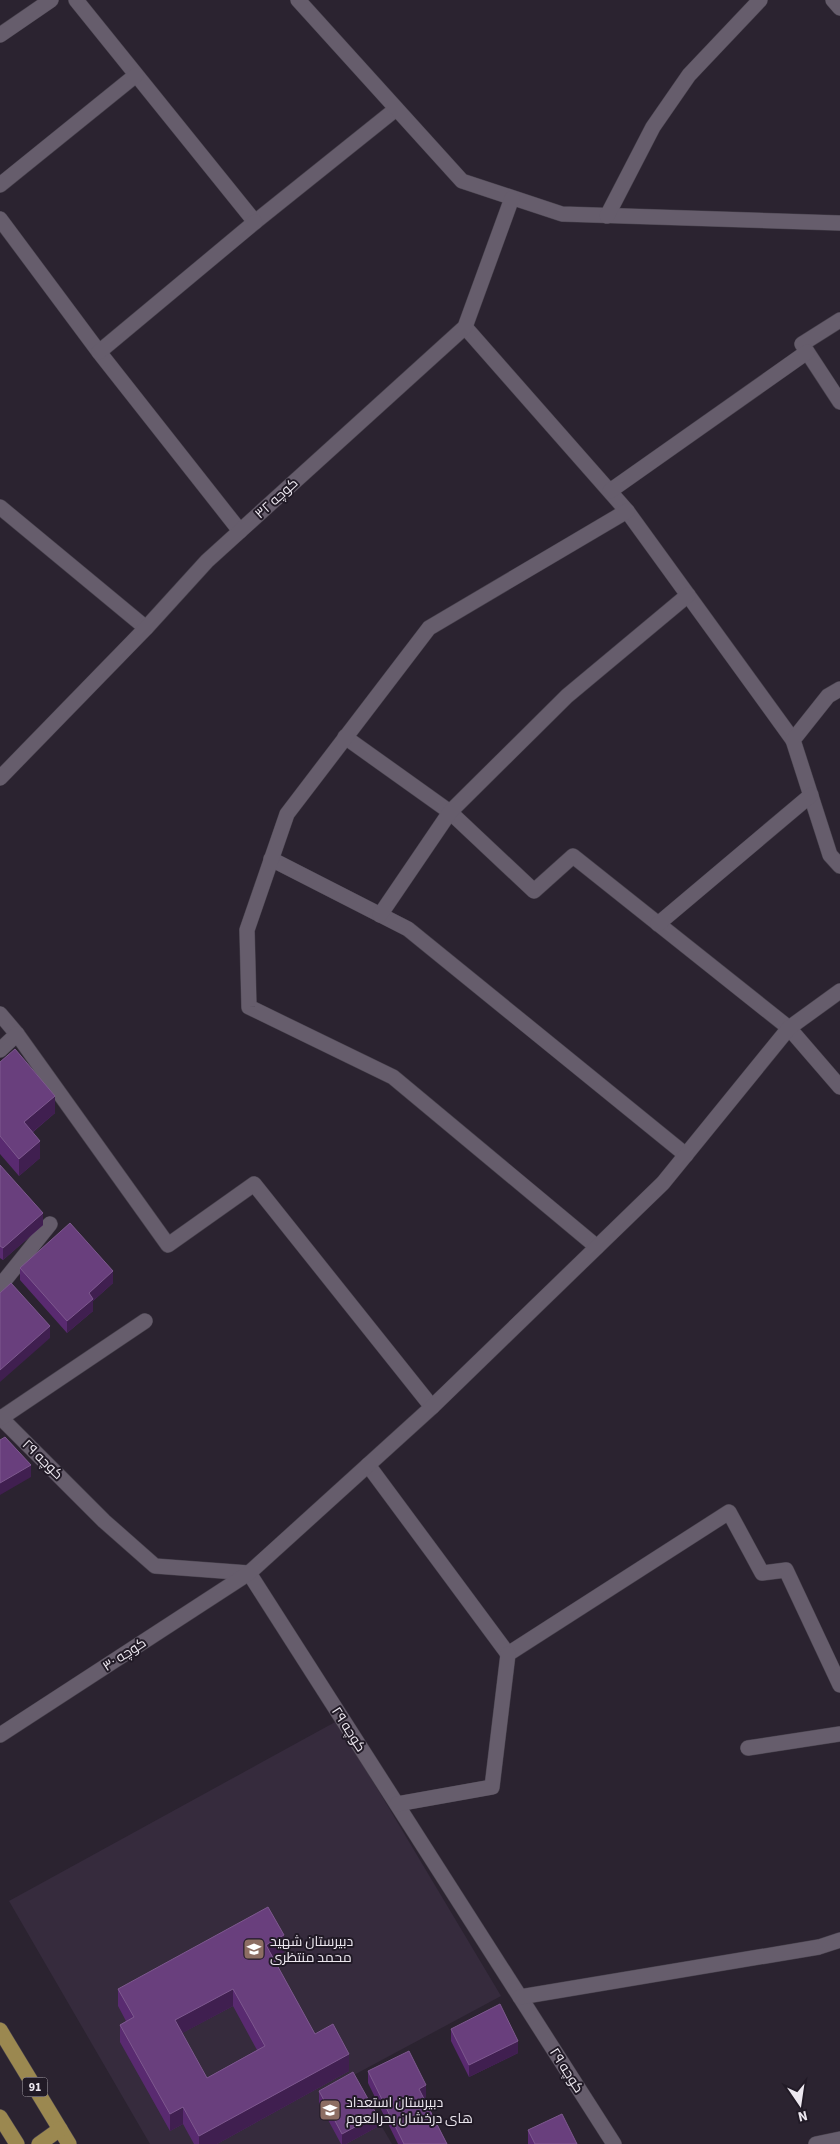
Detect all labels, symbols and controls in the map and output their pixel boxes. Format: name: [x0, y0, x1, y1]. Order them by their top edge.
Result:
street label: کوچه ۳۲: [251, 474, 303, 524]
street label: کوچه ۲۹: [17, 1435, 67, 1484]
street label: کوچه ۳۰: [99, 1633, 150, 1676]
street label: کوچه ۲۹: [326, 1703, 370, 1756]
place label: دبیرستان شهید محمد منتظری: [270, 1932, 353, 1968]
school or university icon: دبیرستان شهید محمد منتظری: [242, 1937, 266, 1961]
street label: کوچه ۲۹: [544, 2044, 588, 2097]
road number: 91: [22, 2078, 48, 2096]
north arrow: [775, 2079, 825, 2129]
place label: دبیرستان استعداد های درخشان بحرالعوم: [346, 2093, 473, 2129]
school or university icon: دبیرستان استعداد های درخشان بحرالعوم: [318, 2098, 342, 2122]
text: N: [796, 2105, 809, 2126]

